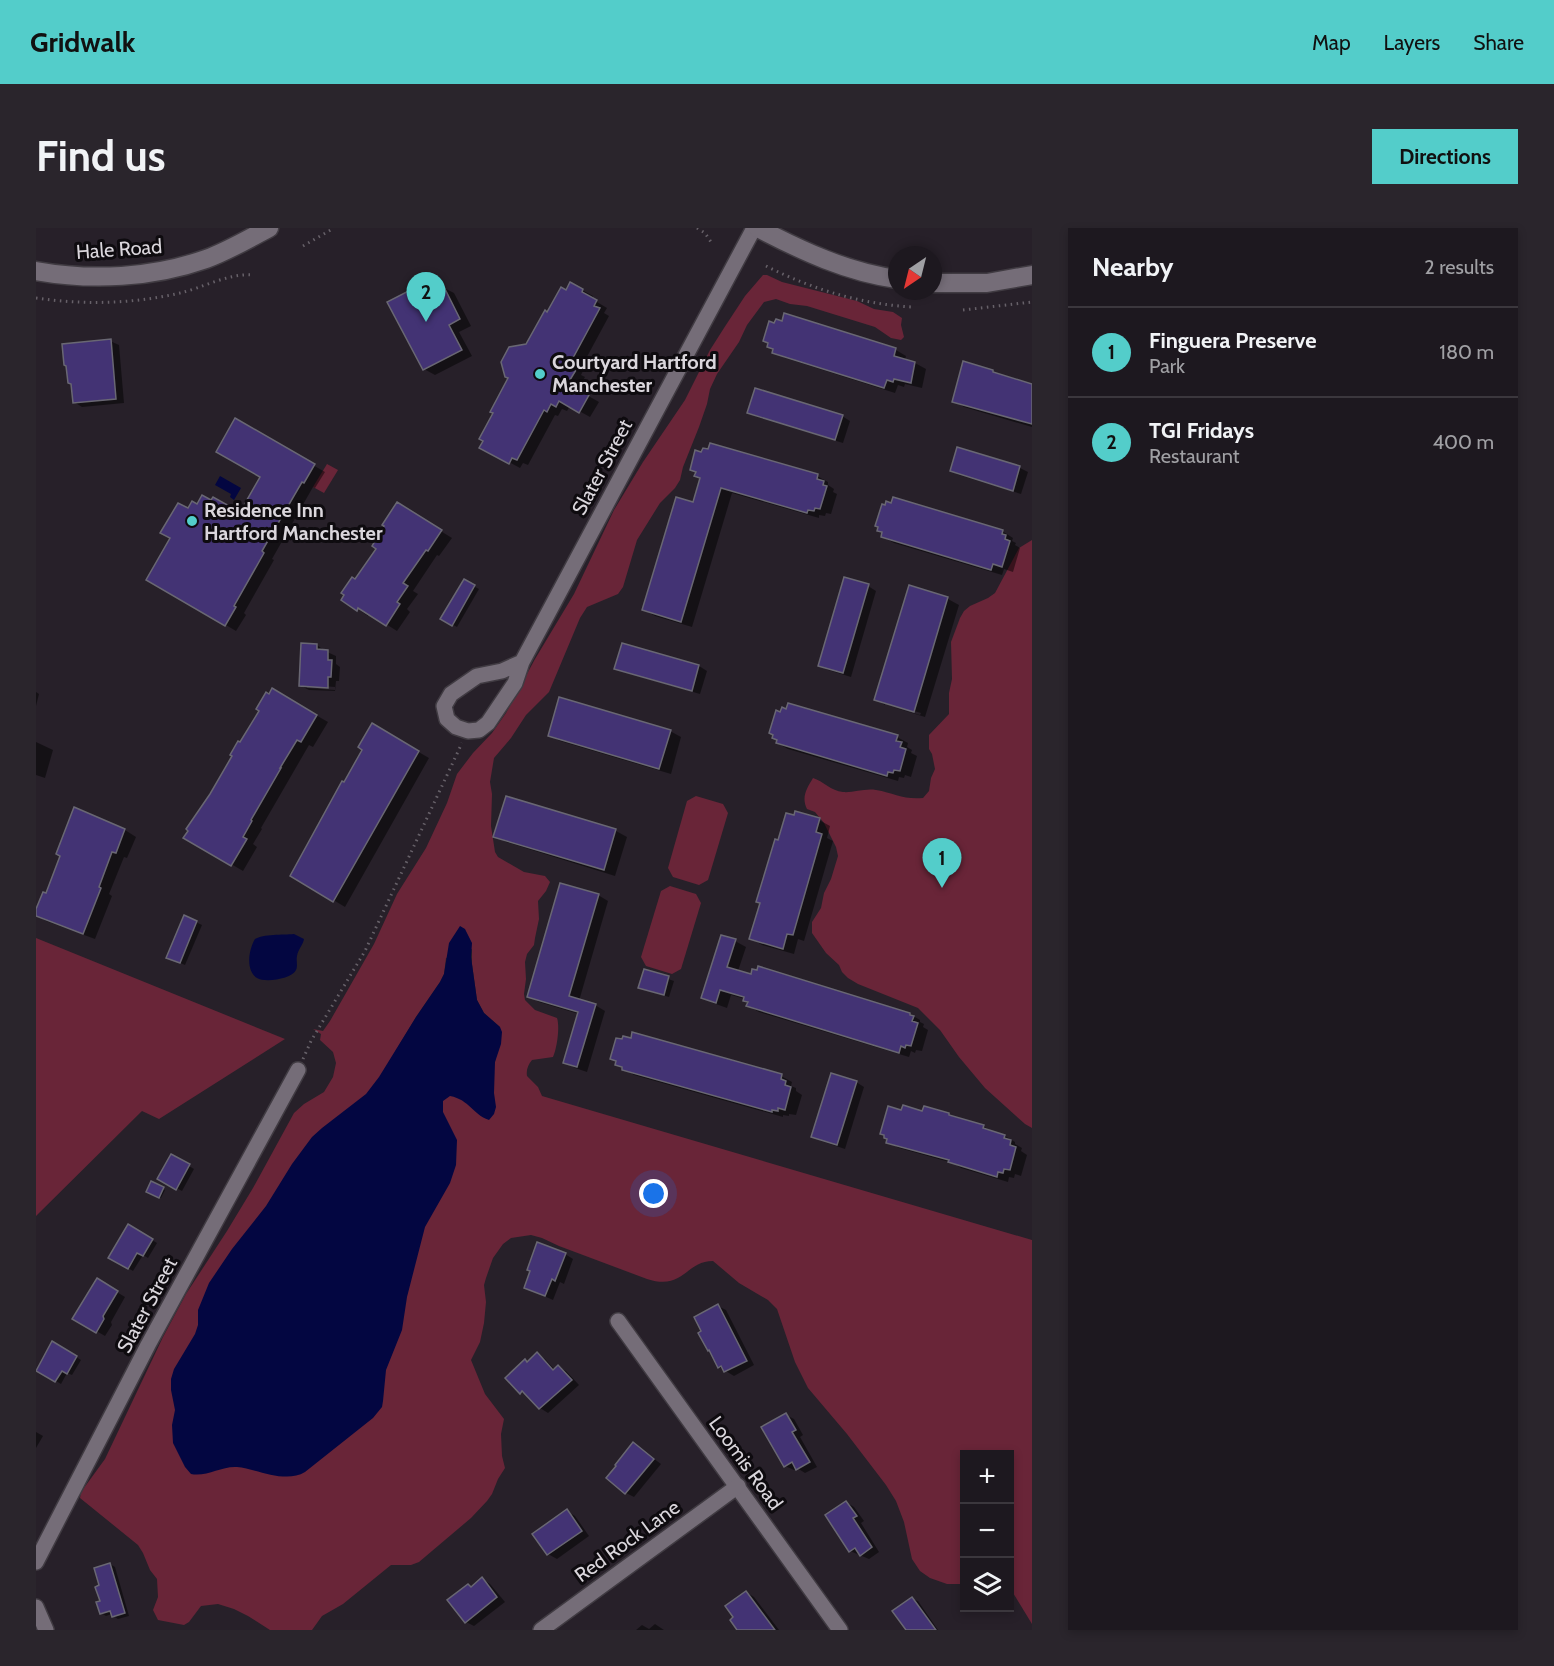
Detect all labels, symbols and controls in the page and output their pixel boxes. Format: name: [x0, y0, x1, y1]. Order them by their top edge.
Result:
text: Gridwalk: [30, 25, 135, 59]
text: Map: [1312, 30, 1351, 55]
text: Layers: [1384, 30, 1440, 55]
text: Share: [1473, 30, 1524, 55]
button: Directions: [1372, 129, 1518, 184]
text: Find us: [36, 130, 165, 182]
street label: Hale Road: [75, 234, 163, 264]
north arrow: [888, 246, 942, 300]
text: Nearby: [1092, 251, 1173, 283]
text: 2 results: [1424, 255, 1494, 279]
pin: 2: [406, 272, 446, 322]
text: Finguera Preserve: [1149, 327, 1317, 354]
text: 1: [1108, 340, 1115, 364]
text: 180 m: [1439, 340, 1494, 364]
place label: Courtyard Hartford Manchester: [552, 350, 717, 397]
text: Park: [1149, 354, 1185, 378]
marker: Courtyard Hartford Manchester: [533, 367, 547, 381]
street label: Slater Street: [567, 415, 637, 519]
text: TGI Fridays: [1149, 417, 1254, 444]
text: 2: [1106, 430, 1117, 454]
text: 400 m: [1432, 430, 1494, 454]
text: Restaurant: [1149, 444, 1240, 468]
place label: Residence Inn Hartford Manchester: [204, 498, 383, 545]
marker: Residence Inn Hartford Manchester: [185, 514, 199, 528]
pin: 1: [922, 838, 962, 888]
your location: [639, 1179, 668, 1208]
street label: Slater Street: [112, 1253, 182, 1357]
street label: Loomis Road: [704, 1412, 788, 1514]
map controls: [960, 1450, 1014, 1612]
button: +: [960, 1450, 1014, 1504]
street label: Red Rock Lane: [570, 1495, 684, 1587]
button: −: [960, 1504, 1014, 1558]
button: layers: [960, 1558, 1014, 1612]

